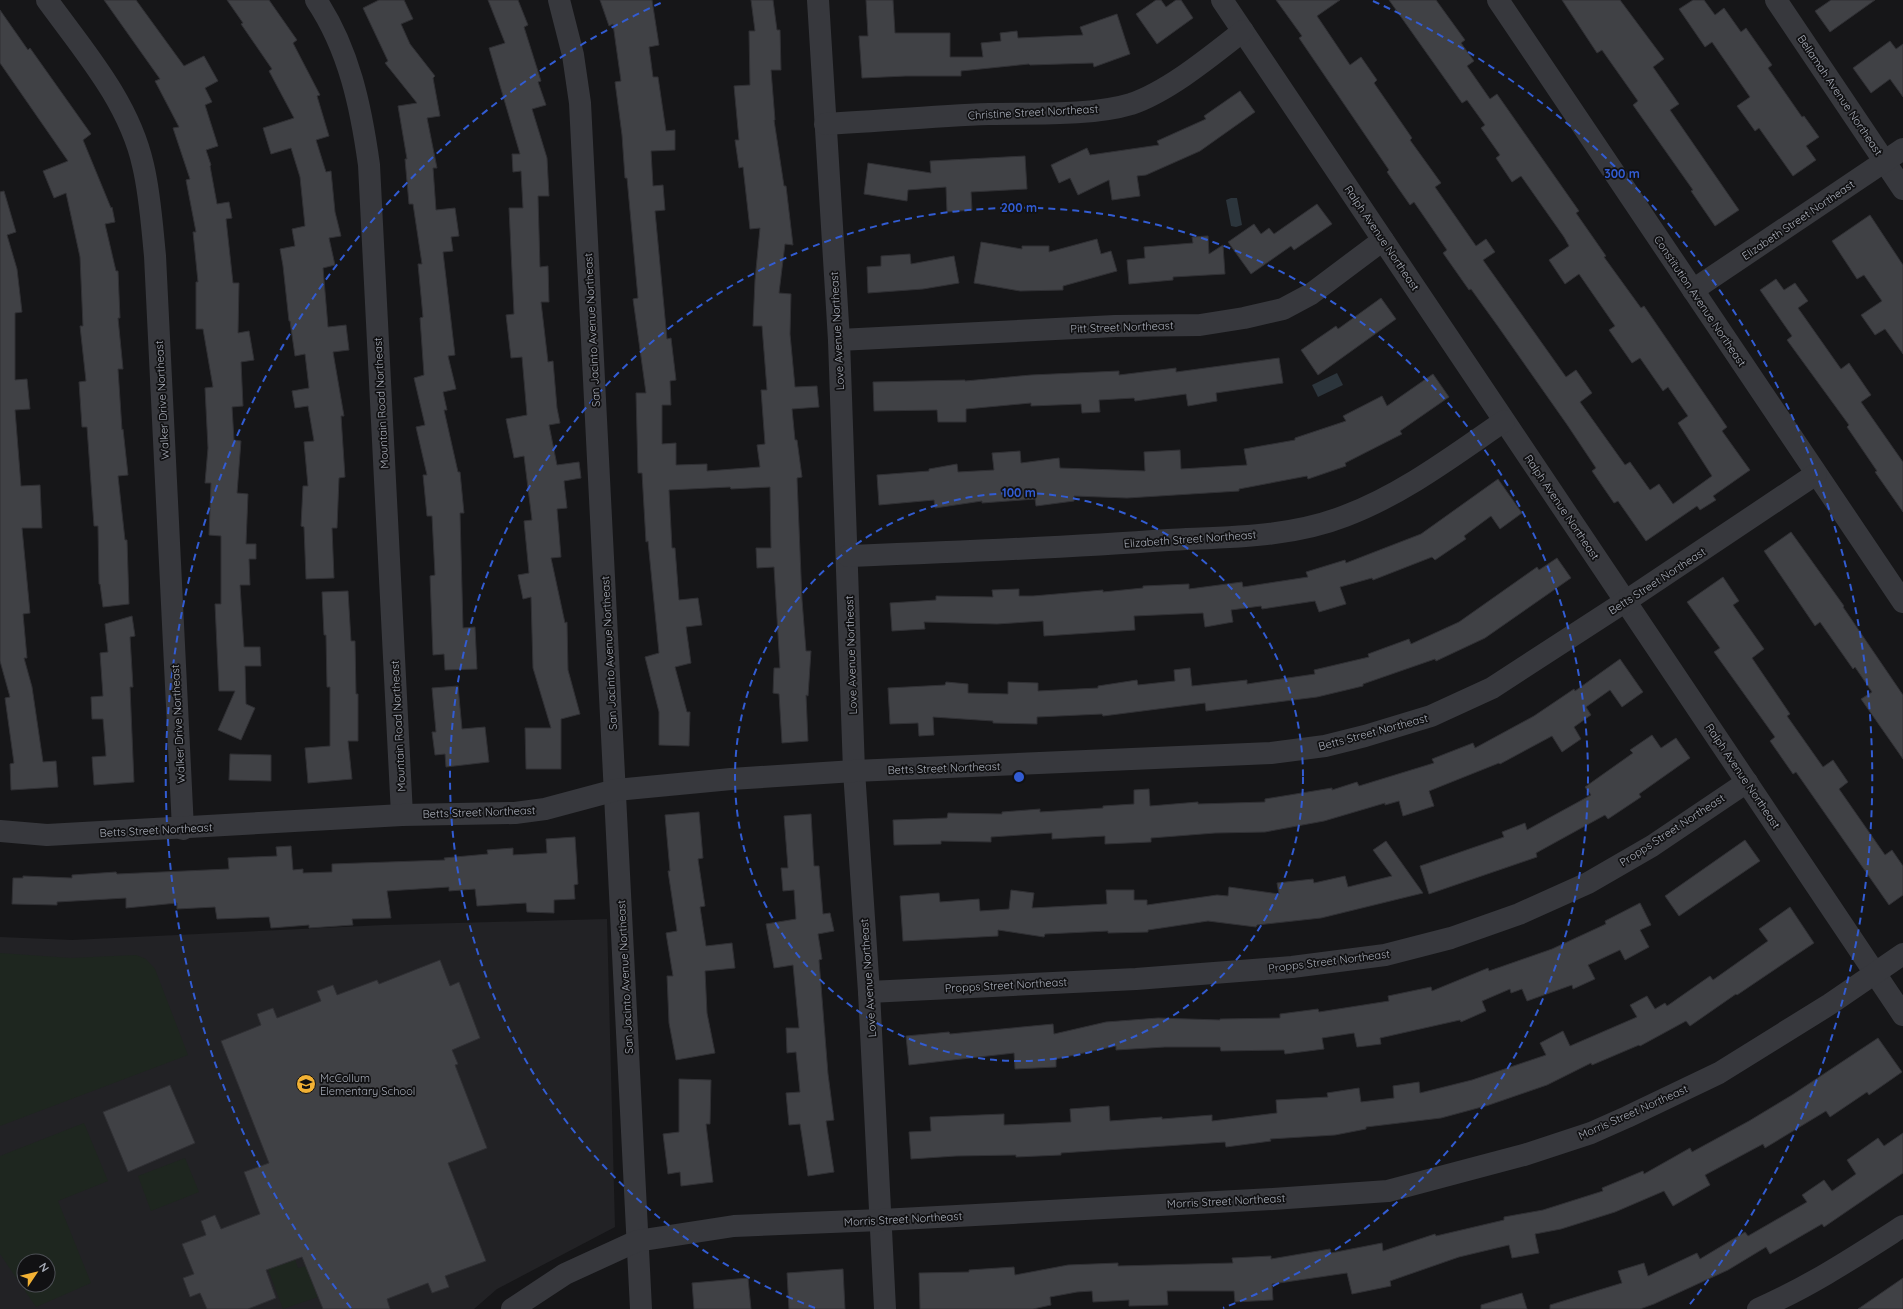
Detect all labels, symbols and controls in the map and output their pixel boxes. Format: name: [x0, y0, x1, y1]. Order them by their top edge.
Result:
street label: Bellamah Avenue Northeast: [1794, 32, 1886, 158]
street label: Christine Street Northeast: [967, 102, 1099, 122]
text: 300 m: [1604, 166, 1640, 181]
street label: Elizabeth Street Northeast: [1739, 177, 1857, 263]
street label: Ralph Avenue Northeast: [1342, 183, 1423, 293]
text: 200 m: [1001, 200, 1037, 215]
street label: Constitution Avenue Northeast: [1651, 233, 1749, 369]
street label: San Jacinto Avenue Northeast: [581, 252, 603, 407]
street label: Love Avenue Northeast: [827, 271, 847, 391]
street label: Pitt Street Northeast: [1070, 318, 1174, 336]
street label: Mountain Road Northeast: [371, 337, 391, 469]
street label: Walker Drive Northeast: [152, 340, 172, 460]
street label: Ralph Avenue Northeast: [1522, 452, 1603, 562]
text: 100 m: [1002, 485, 1036, 500]
street label: Elizabeth Street Northeast: [1123, 527, 1257, 551]
street label: Betts Street Northeast: [1606, 544, 1708, 618]
street label: San Jacinto Avenue Northeast: [598, 575, 620, 730]
street label: Love Avenue Northeast: [842, 595, 860, 715]
street label: Mountain Road Northeast: [388, 660, 408, 792]
street label: Walker Drive Northeast: [168, 664, 188, 784]
street label: Betts Street Northeast: [1317, 711, 1430, 753]
street label: Ralph Avenue Northeast: [1703, 721, 1784, 831]
street label: Betts Street Northeast: [887, 759, 1001, 777]
centre of rings: [1012, 770, 1026, 784]
street label: Propps Street Northeast: [1617, 791, 1727, 869]
street label: Betts Street Northeast: [422, 803, 536, 821]
street label: Betts Street Northeast: [99, 820, 213, 840]
street label: San Jacinto Avenue Northeast: [614, 899, 636, 1054]
street label: Love Avenue Northeast: [857, 918, 879, 1038]
street label: Propps Street Northeast: [1267, 947, 1391, 975]
street label: Propps Street Northeast: [944, 975, 1068, 995]
place label: McCollum Elementary School: [320, 1071, 415, 1098]
school or university icon: McCollum Elementary School: [295, 1073, 317, 1095]
street label: Morris Street Northeast: [1576, 1081, 1690, 1142]
street label: Morris Street Northeast: [1166, 1191, 1286, 1211]
street label: Morris Street Northeast: [843, 1209, 963, 1229]
north arrow: [16, 1253, 56, 1293]
text: N: [36, 1260, 52, 1275]

